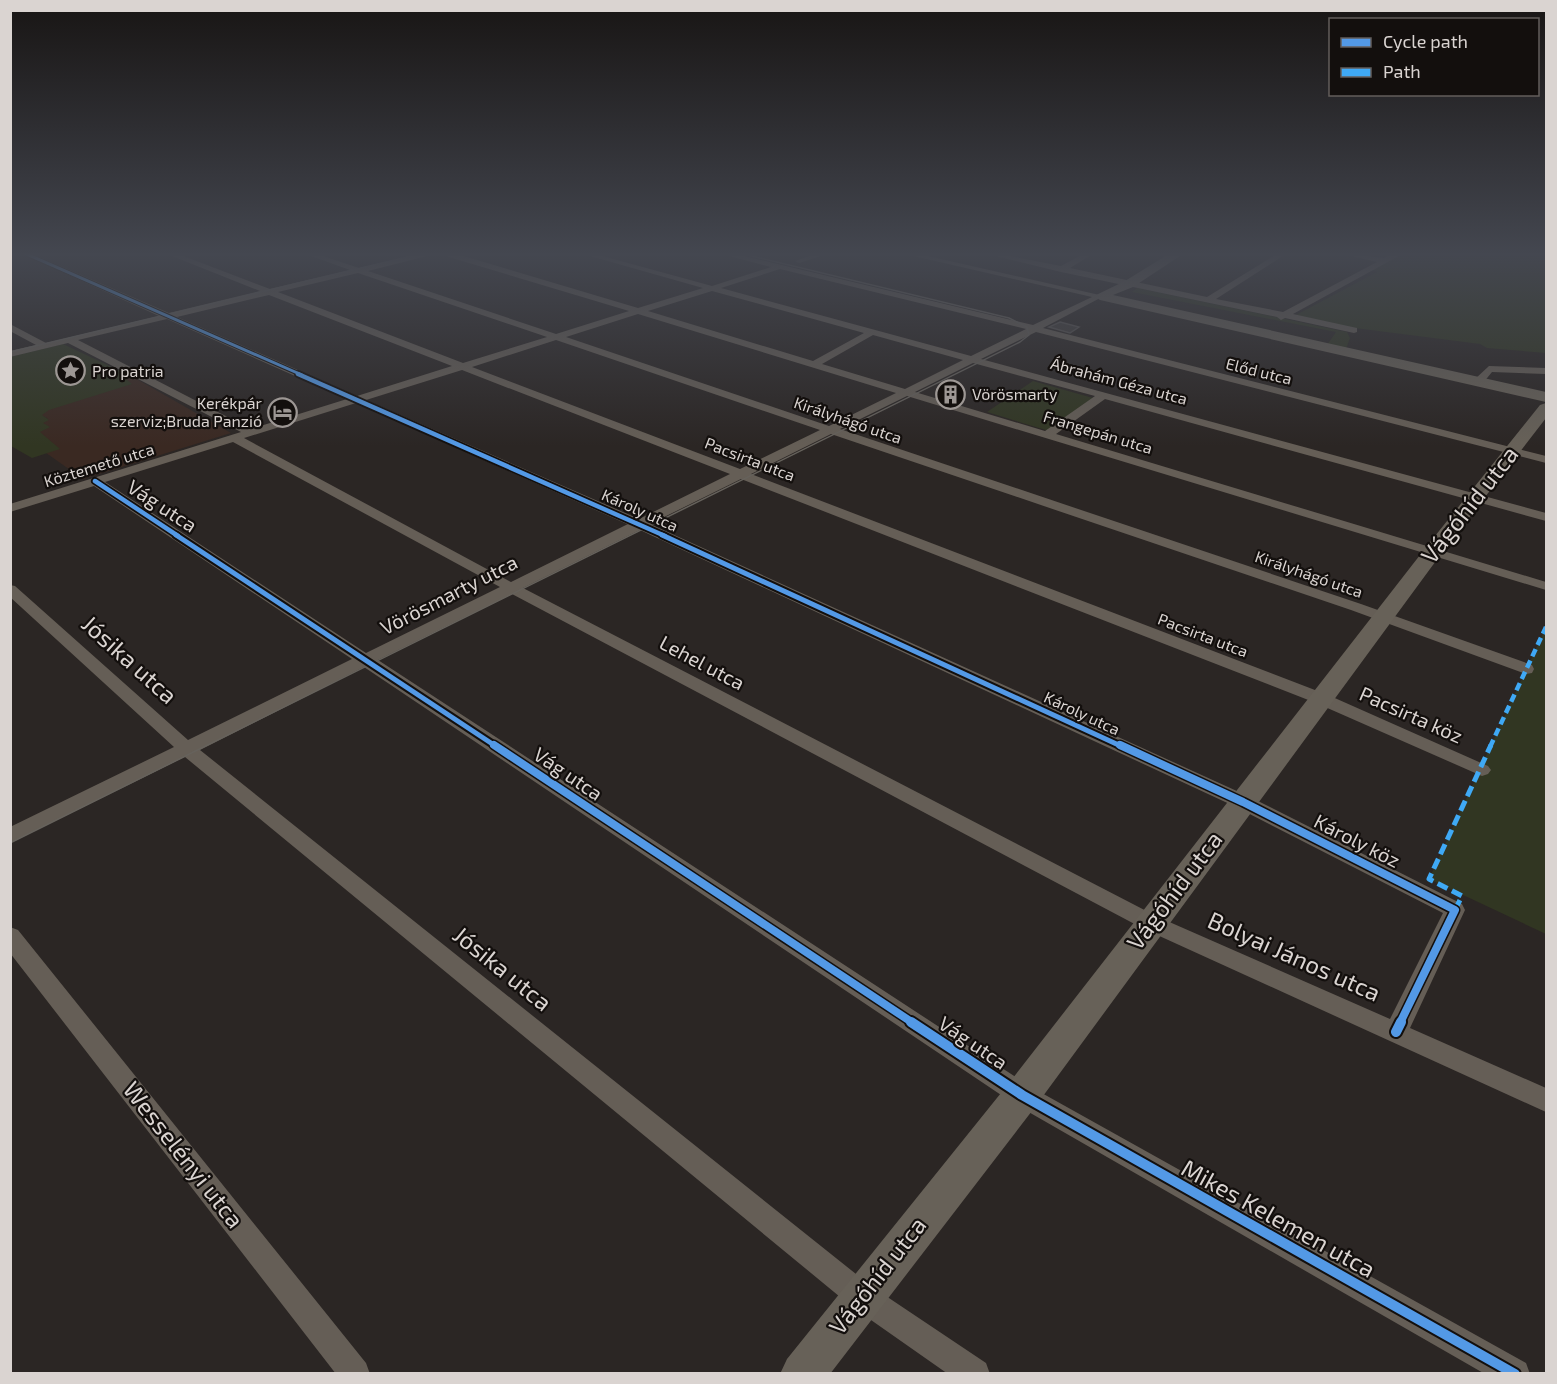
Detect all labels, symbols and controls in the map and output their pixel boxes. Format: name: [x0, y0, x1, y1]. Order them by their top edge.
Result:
legend: [1329, 18, 1539, 96]
text: Cycle path: [1383, 30, 1468, 52]
text: Path: [1383, 60, 1421, 82]
street label: Ábrahám Géza utca: [1049, 353, 1190, 408]
street label: Előd utca: [1224, 353, 1294, 388]
place icon: Pro patria: [55, 355, 87, 387]
place label: Pro patria: [92, 361, 164, 380]
building icon: Vörösmarty: [935, 378, 967, 410]
place label: Vörösmarty: [972, 384, 1058, 403]
street label: Királyhágó utca: [792, 392, 905, 447]
place label: Kerékpár szerviz;Bruda Panzió: [111, 393, 263, 430]
hotel icon: Kerékpár szerviz;Bruda Panzió: [267, 396, 299, 428]
street label: Frangepán utca: [1041, 406, 1155, 457]
street label: Pacsirta utca: [703, 433, 798, 484]
street label: Köztemető utca: [41, 439, 156, 490]
street label: Vágóhíd utca: [1414, 440, 1524, 568]
street label: Vág utca: [123, 474, 202, 536]
street label: Károly utca: [599, 484, 681, 535]
street label: Királyhágó utca: [1253, 546, 1366, 601]
street label: Vörösmarty utca: [376, 549, 521, 639]
street label: Jósika utca: [76, 608, 184, 709]
street label: Pacsirta utca: [1156, 609, 1251, 660]
street label: Lehel utca: [656, 630, 749, 695]
street label: Pacsirta köz: [1356, 681, 1467, 747]
street label: Károly utca: [1041, 687, 1123, 738]
street label: Vág utca: [530, 741, 608, 805]
street label: Károly köz: [1310, 808, 1405, 872]
street label: Vágóhíd utca: [1120, 825, 1228, 955]
street label: Bolyai János utca: [1204, 905, 1385, 1007]
street label: Jósika utca: [448, 919, 558, 1016]
street label: Vág utca: [935, 1010, 1013, 1074]
street label: Wesselényi utca: [118, 1075, 250, 1233]
street label: Mikes Kelemen utca: [1177, 1152, 1381, 1283]
street label: Vágóhíd utca: [822, 1211, 932, 1339]

